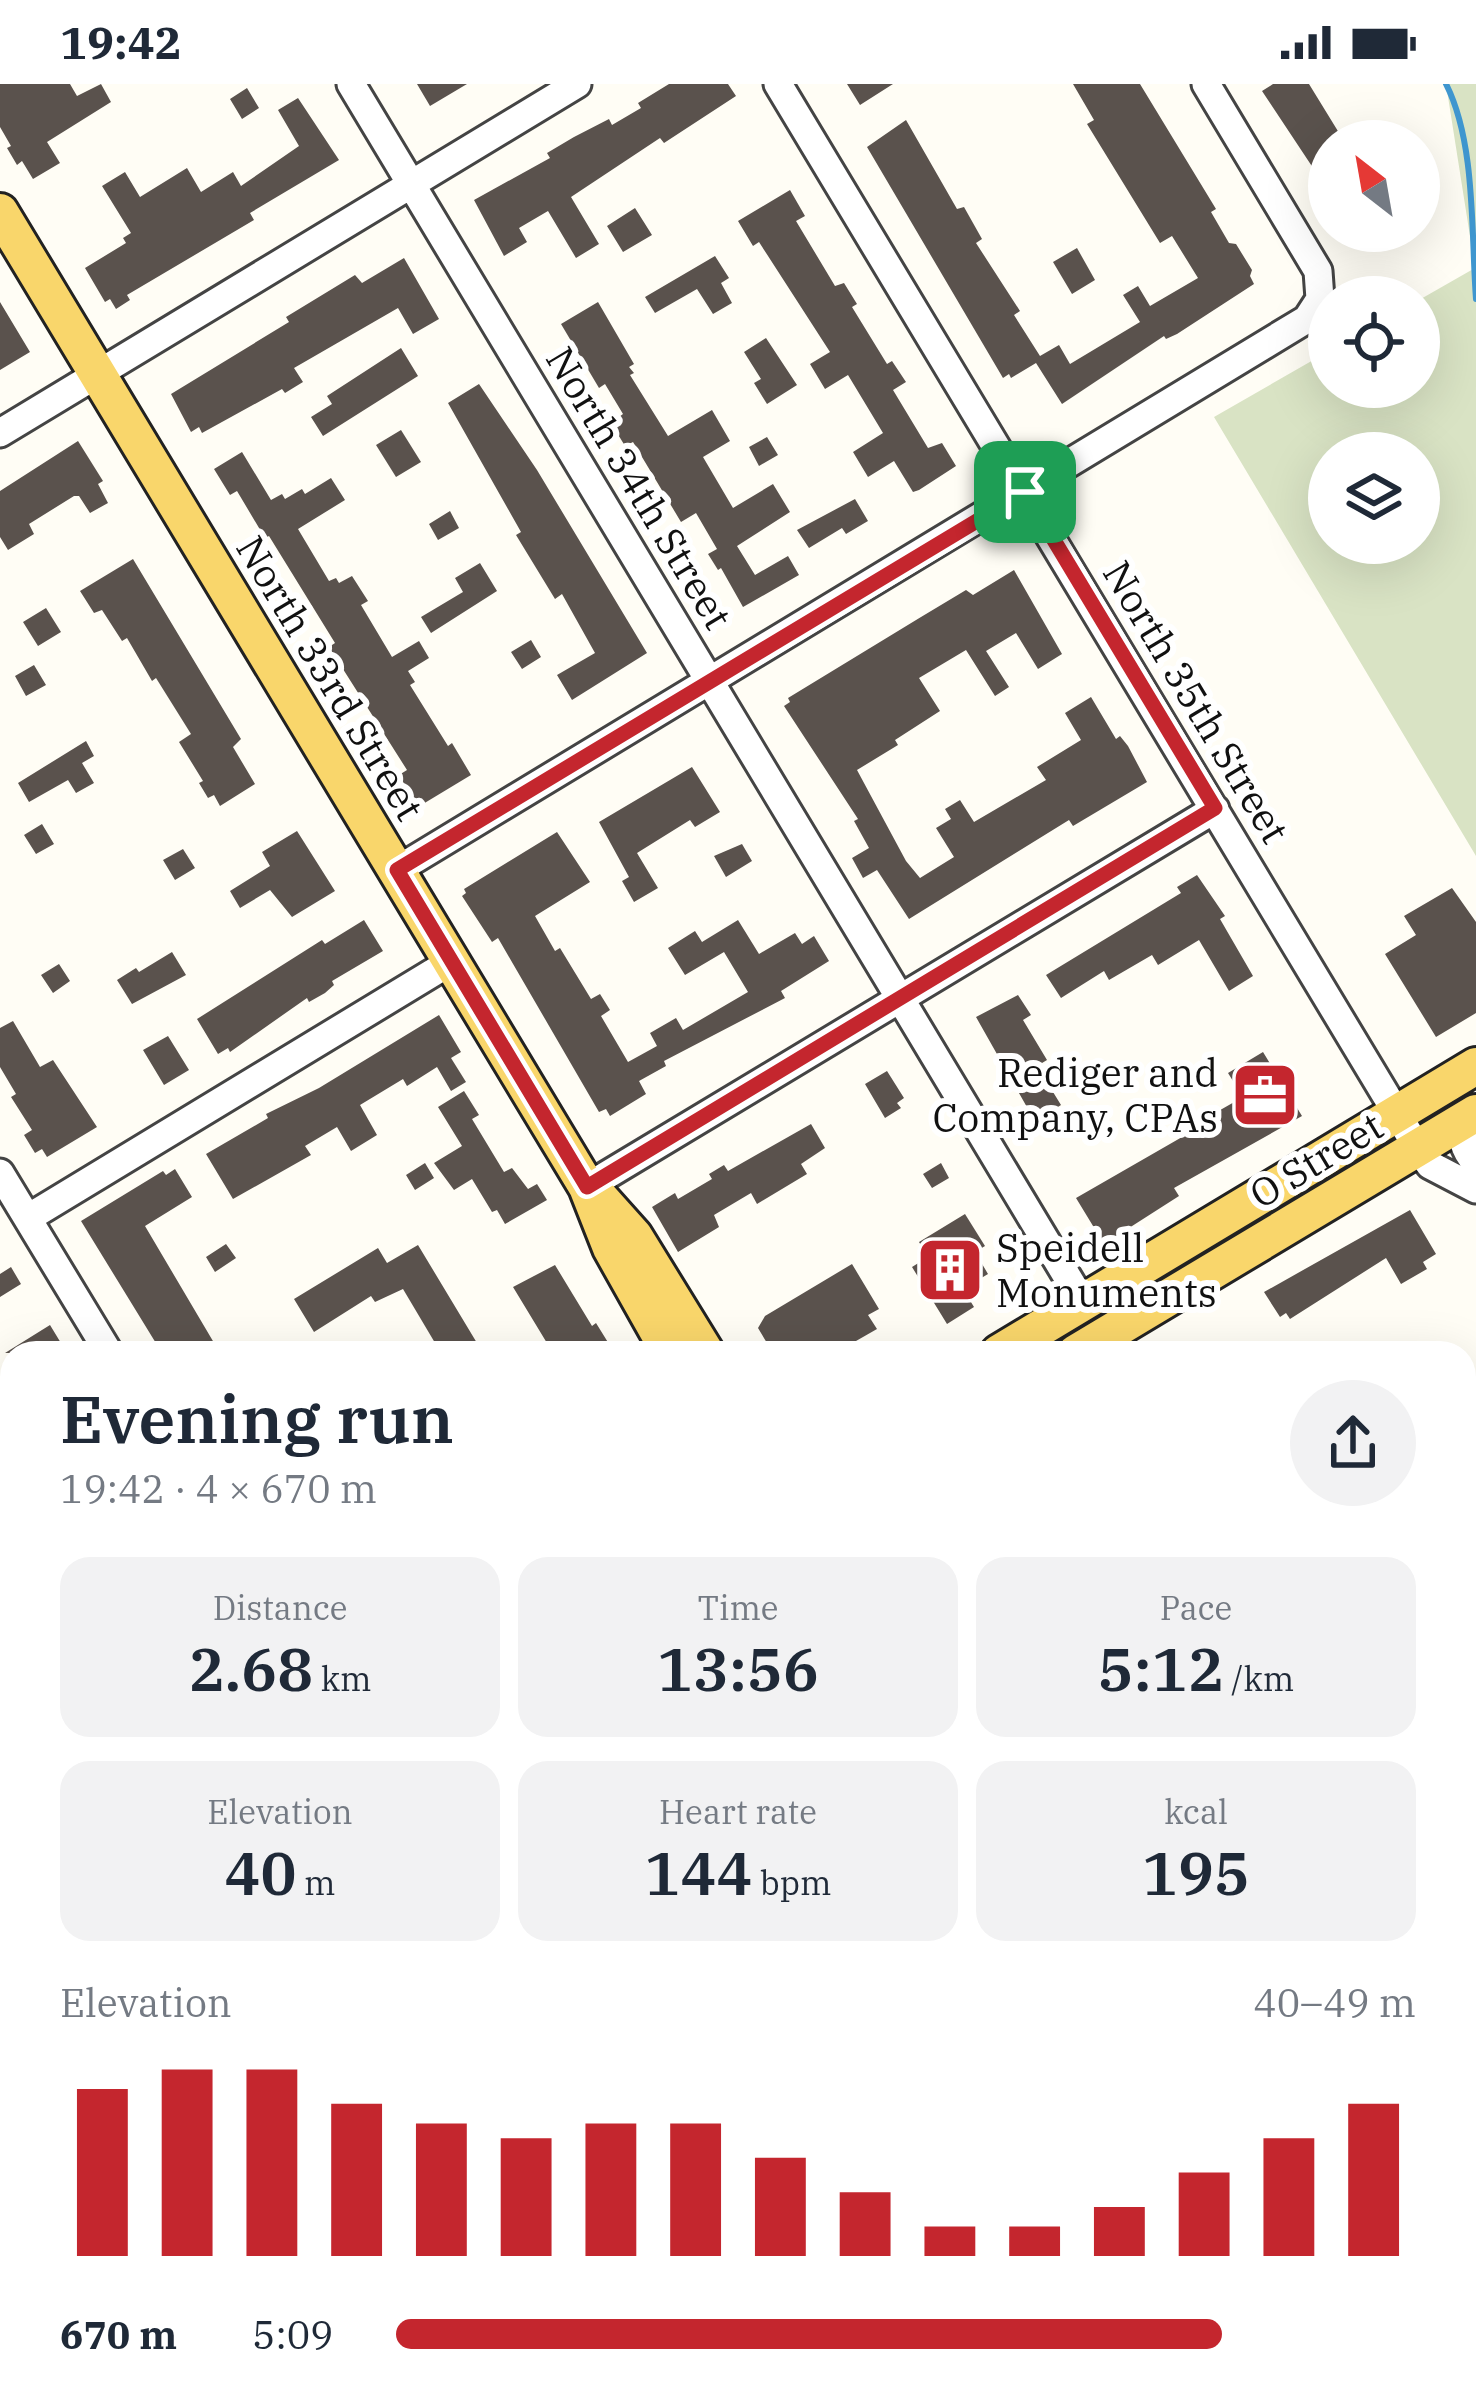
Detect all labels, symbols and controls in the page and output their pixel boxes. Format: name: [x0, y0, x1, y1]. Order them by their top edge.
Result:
text: 19:42: [60, 13, 182, 71]
north arrow: [1308, 120, 1440, 252]
map controls: [1308, 120, 1440, 564]
button: locate: [1308, 276, 1440, 408]
street label: North 34th Street: [535, 337, 744, 638]
button: layers: [1308, 432, 1440, 564]
pin: [974, 441, 1076, 543]
icon: arrive: [992, 459, 1058, 525]
street label: North 33rd Street: [225, 526, 436, 829]
street label: North 35th Street: [1092, 551, 1301, 852]
place label: Rediger and Company, CPAs: [932, 1047, 1218, 1143]
office icon: Rediger and Company, CPAs: [1230, 1060, 1300, 1130]
street label: O Street: [1240, 1100, 1392, 1219]
place label: Speidell Monuments: [996, 1222, 1217, 1318]
building icon: Speidell Monuments: [915, 1235, 985, 1305]
text: Evening run: [60, 1375, 454, 1461]
button: share: [1290, 1380, 1416, 1506]
text: 19:42 · 4 × 670 m: [60, 1463, 377, 1514]
text: Distance: [213, 1586, 347, 1629]
text: Time: [697, 1586, 779, 1629]
text: Pace: [1160, 1586, 1232, 1629]
text: 2.68: [188, 1629, 313, 1708]
text: 13:56: [657, 1629, 819, 1708]
text: 5:12: [1098, 1629, 1224, 1708]
text: km: [313, 1657, 372, 1700]
text: /km: [1224, 1657, 1294, 1700]
text: Elevation: [207, 1790, 353, 1833]
text: Heart rate: [659, 1790, 817, 1833]
text: kcal: [1164, 1790, 1228, 1833]
text: 40: [224, 1833, 296, 1912]
text: 144: [644, 1833, 752, 1912]
text: 195: [1142, 1833, 1250, 1912]
text: m: [296, 1861, 336, 1904]
text: bpm: [752, 1861, 832, 1904]
text: Elevation: [60, 1977, 232, 2028]
text: 40–49 m: [1253, 1977, 1416, 2028]
text: 670 m: [60, 2309, 177, 2360]
text: 5:09: [252, 2309, 333, 2360]

